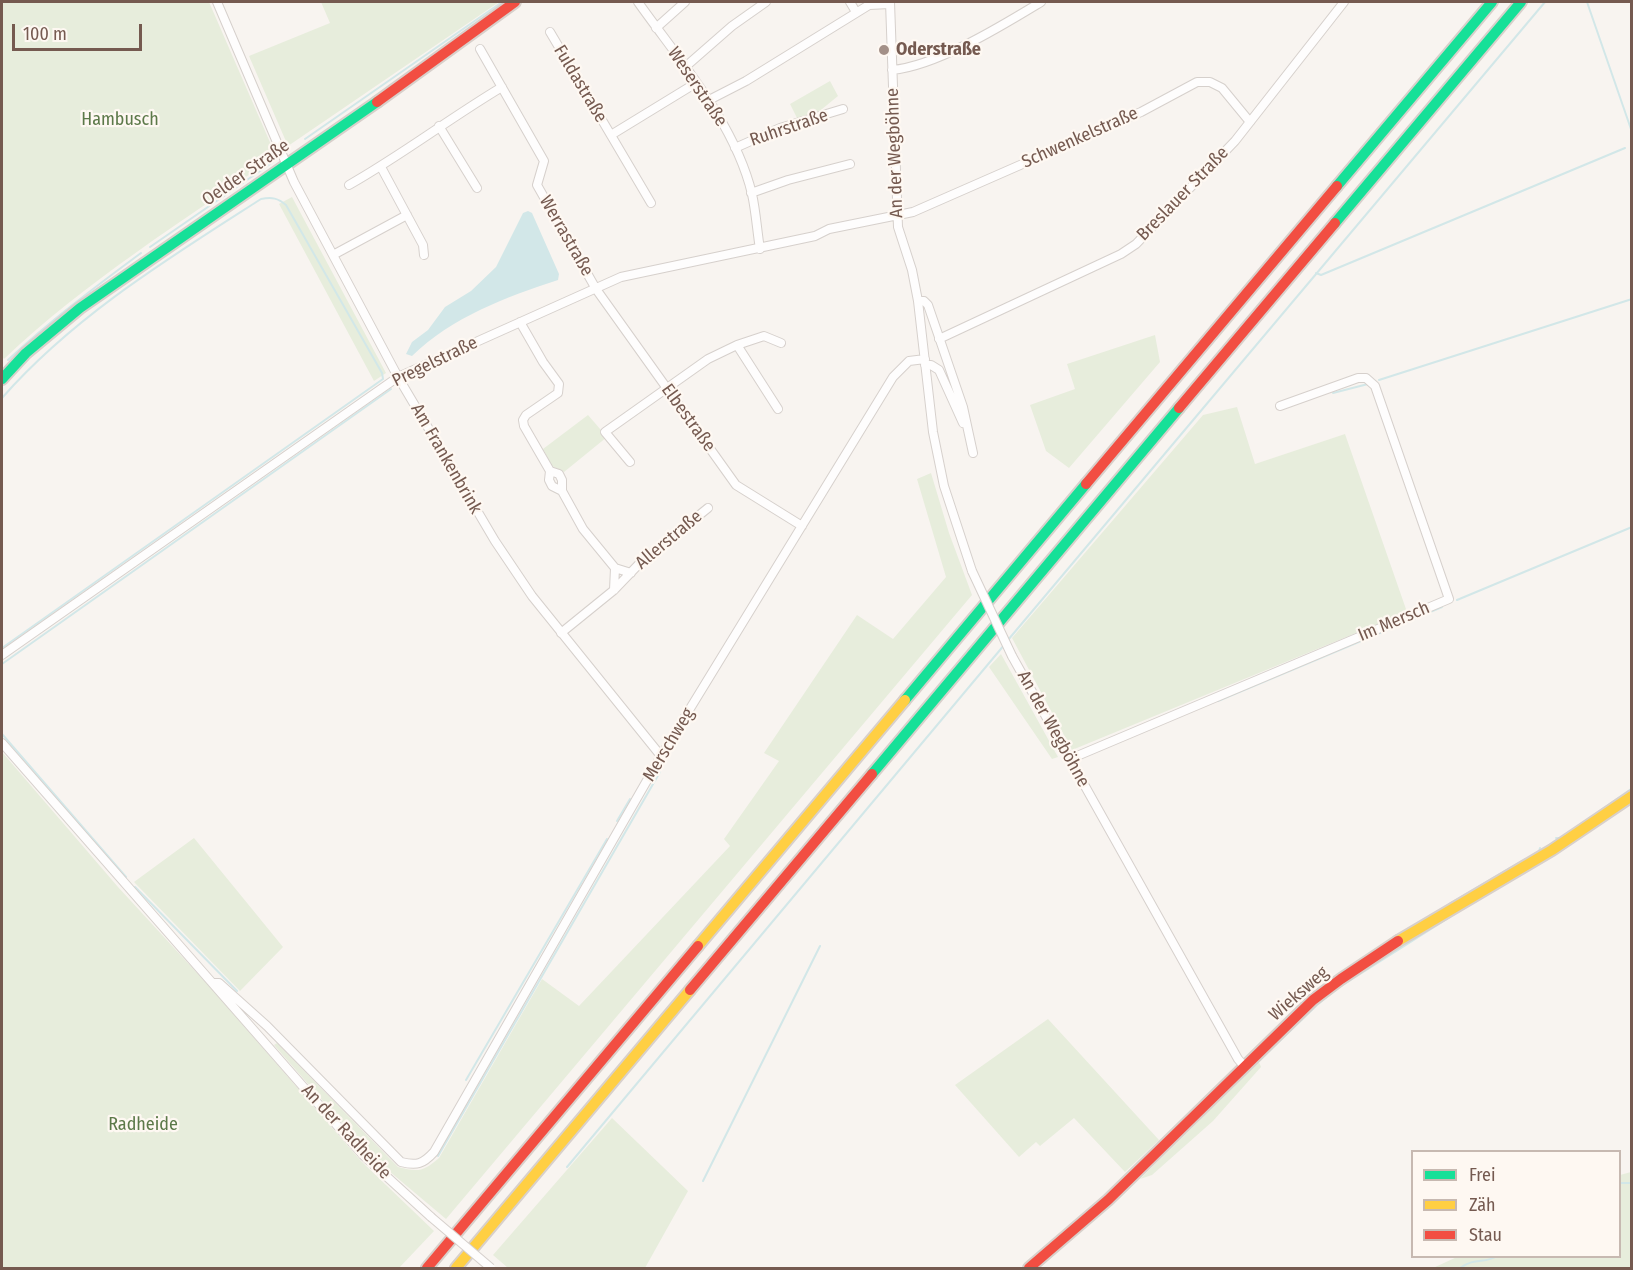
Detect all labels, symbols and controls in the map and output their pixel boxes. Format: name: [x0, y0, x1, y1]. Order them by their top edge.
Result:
scale bar: [15, 12, 146, 50]
text: 100 m: [23, 23, 67, 45]
place label: Oderstraße: [896, 39, 981, 61]
street label: Fuldastraße: [549, 41, 611, 127]
street label: Weserstraße: [662, 43, 732, 131]
marker: Oderstraße: [877, 43, 891, 57]
street label: An der Wegböhne: [882, 88, 908, 218]
street label: Schwenkelstraße: [1019, 103, 1141, 173]
street label: Ruhrstraße: [747, 105, 831, 151]
park label: Hambusch: [81, 109, 159, 131]
street label: Oelder Straße: [198, 135, 294, 211]
street label: Breslauer Straße: [1133, 142, 1233, 246]
street label: Werrastraße: [534, 192, 598, 280]
street label: Pregelstraße: [389, 332, 481, 392]
street label: Elbestraße: [656, 380, 720, 456]
street label: Am Frankenbrink: [406, 400, 486, 518]
street label: Allerstraße: [631, 506, 707, 574]
street label: Im Mersch: [1355, 597, 1433, 647]
street label: An der Wegböhne: [1012, 667, 1094, 791]
street label: Merschweg: [639, 704, 699, 786]
street label: Wieksweg: [1265, 962, 1333, 1026]
street label: An der Radheide: [297, 1080, 395, 1184]
park label: Radheide: [108, 1114, 178, 1136]
legend: [1411, 1150, 1621, 1258]
text: Frei: [1469, 1164, 1495, 1186]
text: Zäh: [1469, 1194, 1496, 1216]
text: Stau: [1469, 1224, 1502, 1246]

